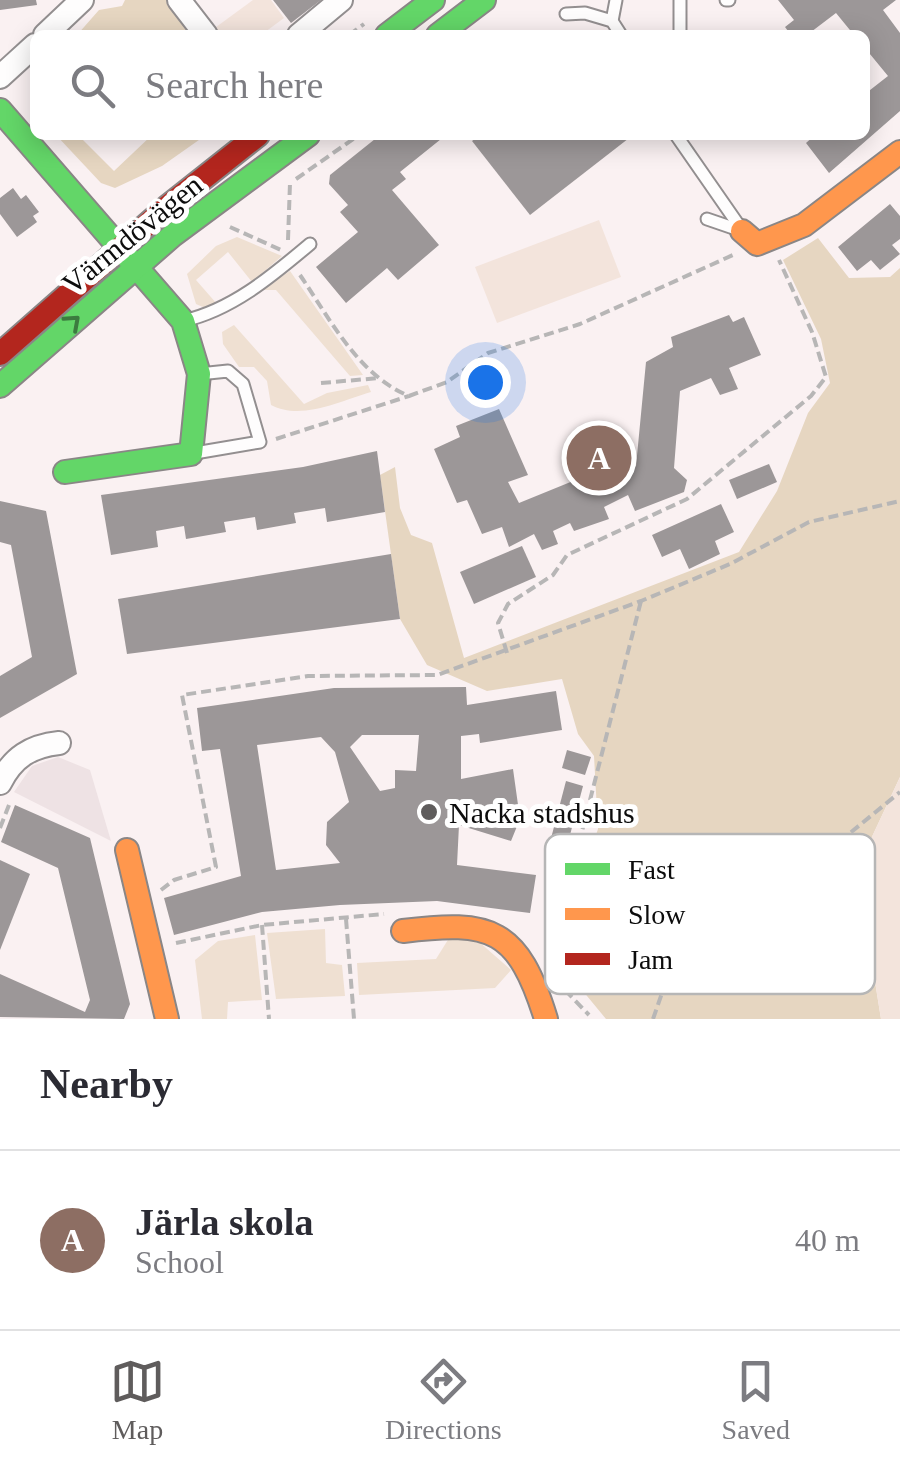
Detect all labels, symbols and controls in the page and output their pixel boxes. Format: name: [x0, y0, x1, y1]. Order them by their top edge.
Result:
search box: [30, 30, 870, 140]
icon: search: [65, 58, 120, 113]
text: Search here: [145, 64, 323, 106]
street label: Värmdövägen: [56, 168, 208, 300]
one-way arrow: [61, 315, 80, 333]
your location: [460, 357, 511, 408]
pin: A: [566, 420, 632, 496]
place label: Nacka stadshus: [449, 796, 635, 829]
marker: Nacka stadshus: [418, 801, 440, 823]
legend: [545, 834, 875, 994]
text: Fast: [628, 854, 675, 885]
text: Slow: [628, 899, 686, 930]
text: Jam: [628, 944, 673, 975]
text: Nearby: [40, 1061, 173, 1107]
text: Järla skola: [135, 1201, 313, 1243]
text: A: [61, 1222, 84, 1258]
text: 40 m: [795, 1222, 860, 1258]
text: School: [135, 1244, 224, 1280]
tab: Map: [110, 1354, 165, 1446]
tab: Directions: [385, 1354, 502, 1446]
tab: Saved: [722, 1354, 790, 1446]

